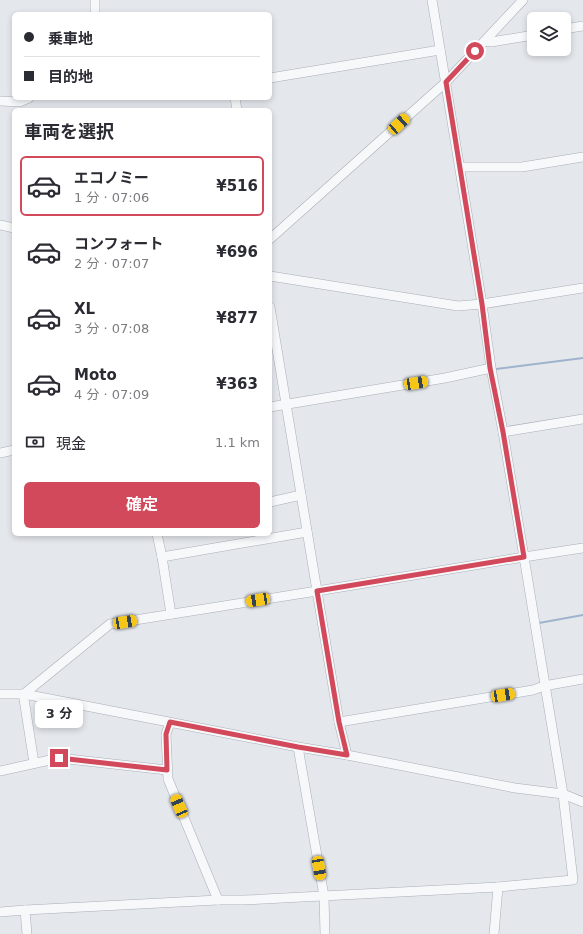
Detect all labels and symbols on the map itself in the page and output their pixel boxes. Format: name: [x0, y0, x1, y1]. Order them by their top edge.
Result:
route start: [466, 42, 484, 60]
car: [386, 112, 412, 136]
car: [403, 375, 429, 391]
car: [245, 592, 271, 608]
car: [112, 614, 138, 630]
car: [490, 687, 516, 703]
callout: 3 分: [35, 700, 83, 728]
route end: [50, 749, 68, 767]
car: [169, 793, 189, 819]
car: [311, 855, 327, 881]

